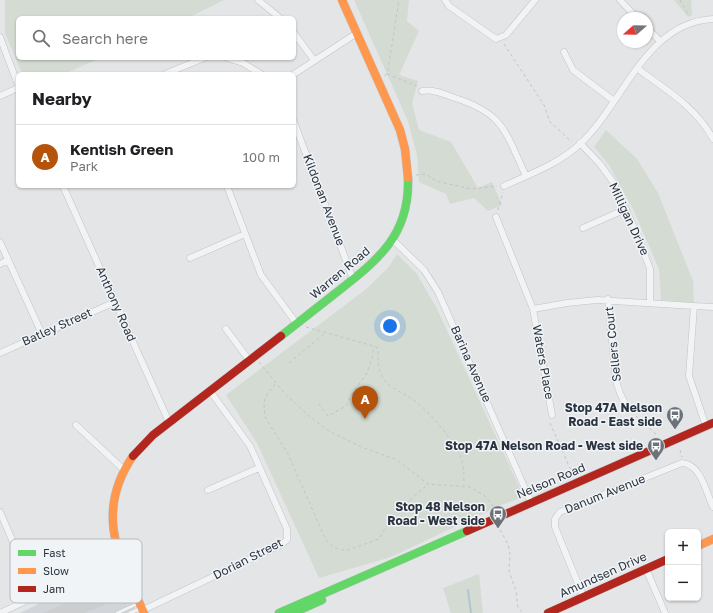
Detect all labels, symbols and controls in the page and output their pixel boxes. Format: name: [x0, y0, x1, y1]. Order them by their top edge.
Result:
north arrow: [617, 12, 653, 48]
search box: [16, 16, 296, 60]
icon: search: [30, 27, 52, 49]
text: Search here: [62, 29, 148, 47]
text: Nearby: [32, 88, 92, 109]
text: Kentish Green: [70, 140, 173, 158]
text: A: [40, 149, 50, 165]
text: 100 m: [243, 149, 280, 165]
street label: Kildonan Avenue: [300, 152, 349, 248]
text: Park: [70, 158, 98, 174]
street label: Milligan Drive: [606, 180, 653, 258]
street label: Warren Road: [307, 243, 373, 302]
street label: Anthony Road: [93, 264, 140, 344]
street label: Batley Street: [19, 304, 94, 349]
street label: Sellers Court: [601, 306, 624, 382]
your location: [380, 316, 400, 336]
street label: Barina Avenue: [448, 323, 495, 404]
street label: Waters Place: [530, 323, 557, 400]
pin: A: [352, 386, 378, 419]
place label: Stop 47A Nelson Road - East side: [565, 400, 662, 429]
bus stop icon: Stop 47A Nelson Road - East side: [665, 405, 685, 430]
bus stop icon: Stop 47A Nelson Road - West side: [646, 436, 666, 461]
place label: Stop 47A Nelson Road - West side: [445, 438, 643, 453]
street label: Nelson Road: [514, 459, 587, 502]
street label: Danum Avenue: [562, 470, 647, 517]
place label: Stop 48 Nelson Road - West side: [387, 499, 485, 528]
bus stop icon: Stop 48 Nelson Road - West side: [488, 504, 508, 529]
map controls: [665, 529, 701, 601]
button: +: [665, 529, 701, 565]
street label: Dorian Street: [210, 534, 285, 583]
legend: [10, 539, 142, 603]
text: Fast: [43, 546, 66, 559]
street label: Amundsen Drive: [557, 549, 649, 601]
text: Slow: [43, 564, 69, 577]
button: −: [665, 565, 701, 601]
text: Jam: [43, 582, 65, 595]

